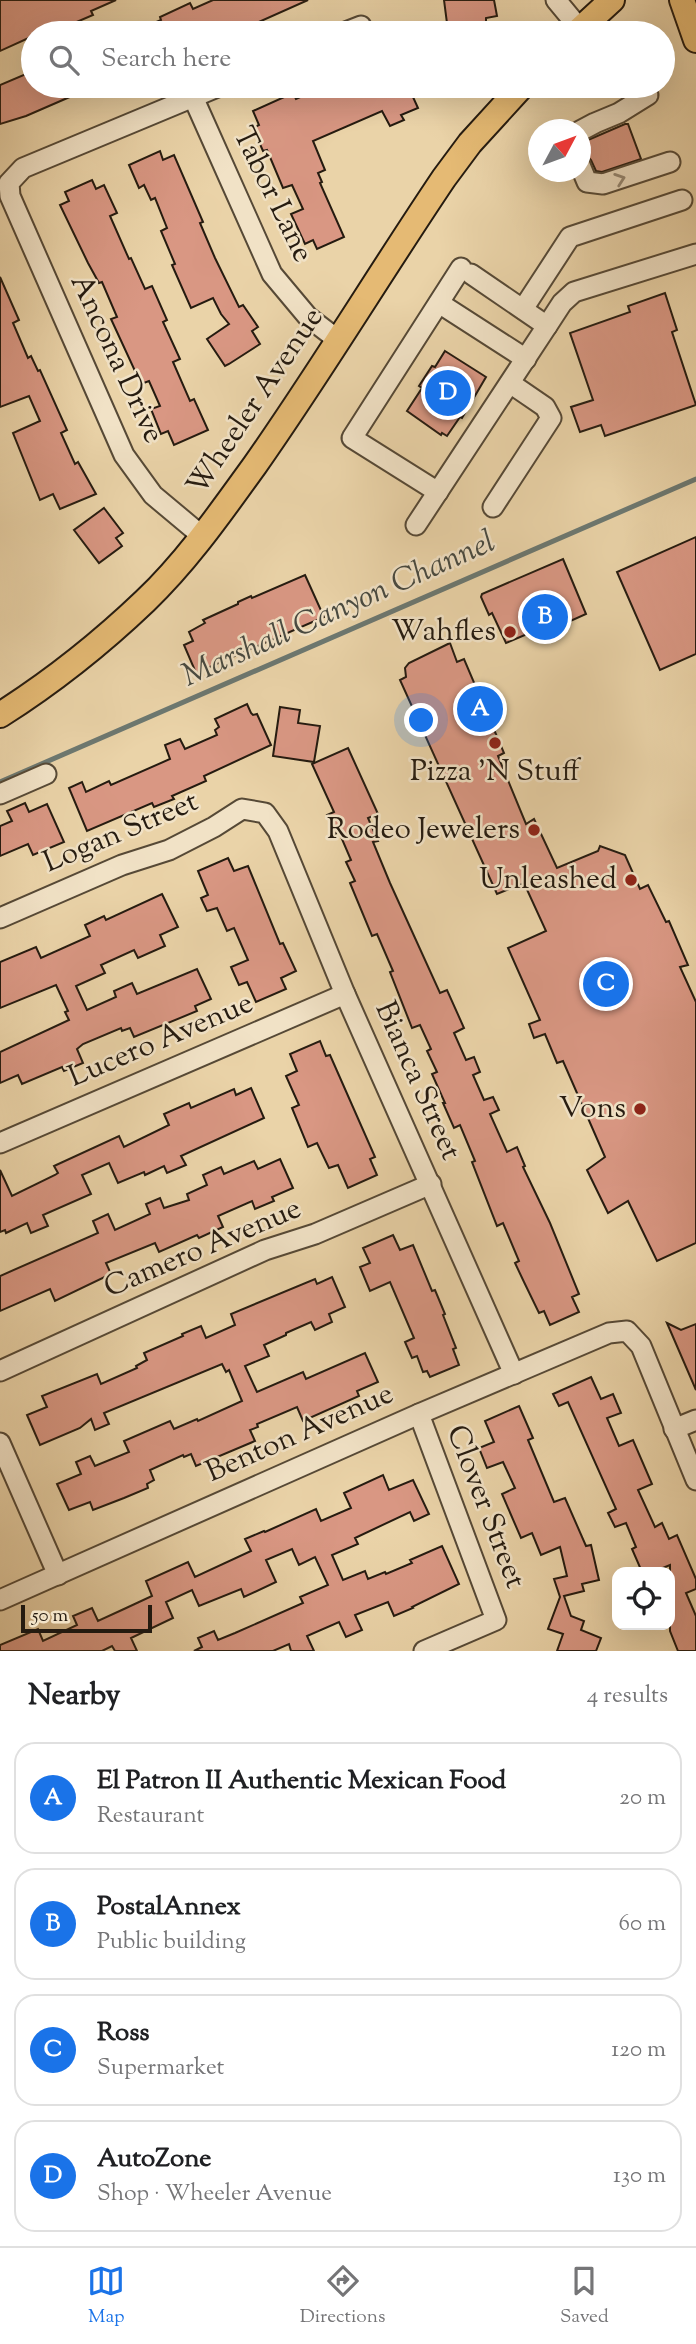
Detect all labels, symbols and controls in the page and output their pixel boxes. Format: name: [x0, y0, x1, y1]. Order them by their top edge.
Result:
search box: [21, 21, 675, 98]
icon: search: [45, 41, 83, 79]
text: Search here: [101, 41, 231, 78]
north arrow: [528, 119, 591, 182]
street label: Tabor Lane: [221, 120, 323, 270]
one-way arrow: [614, 173, 626, 187]
street label: Ancona Drive: [58, 267, 174, 451]
street label: Wheeler Avenue: [177, 299, 335, 505]
pin: D: [425, 367, 471, 419]
water label: Marshall Canyon Channel: [175, 520, 503, 700]
pin: B: [522, 591, 568, 643]
place label: Wahfles: [391, 611, 496, 654]
marker: Wahfles: [502, 624, 518, 640]
pin: A: [457, 683, 503, 735]
your location: [404, 703, 438, 737]
marker: Pizza 'N Stuff: [487, 735, 503, 751]
place label: Pizza 'N Stuff: [410, 751, 582, 794]
street label: Logan Street: [37, 781, 205, 885]
place label: Rodeo Jewelers: [327, 809, 520, 852]
marker: Rodeo Jewelers: [526, 822, 542, 838]
place label: Unleashed: [479, 859, 617, 902]
marker: Unleashed: [623, 872, 639, 888]
pin: C: [583, 958, 629, 1010]
street label: Lucero Avenue: [62, 983, 260, 1099]
street label: Bianca Street: [363, 995, 471, 1167]
place label: Vons: [559, 1088, 626, 1131]
marker: Vons: [632, 1101, 648, 1117]
street label: Camero Avenue: [98, 1188, 308, 1310]
street label: Benton Avenue: [199, 1373, 401, 1495]
street label: Clover Street: [434, 1419, 536, 1595]
map controls: [612, 1567, 675, 1630]
button: locate: [612, 1567, 675, 1630]
scale bar: [21, 1602, 152, 1634]
text: 50 m: [32, 1603, 68, 1630]
text: Nearby: [28, 1675, 120, 1718]
text: 4 results: [587, 1680, 668, 1713]
text: El Patron II Authentic Mexican Food: [97, 1763, 506, 1800]
text: A: [44, 1782, 62, 1815]
text: 20 m: [619, 1782, 666, 1815]
text: Restaurant: [97, 1800, 204, 1833]
text: PostalAnnex: [97, 1889, 241, 1926]
text: B: [46, 1908, 60, 1941]
text: 60 m: [618, 1908, 666, 1941]
text: Public building: [97, 1926, 246, 1959]
text: Ross: [97, 2015, 150, 2052]
text: C: [44, 2034, 62, 2067]
text: 120 m: [611, 2034, 666, 2067]
text: Supermarket: [97, 2052, 224, 2085]
text: AutoZone: [97, 2141, 211, 2178]
text: D: [44, 2160, 62, 2193]
text: 130 m: [613, 2160, 666, 2193]
text: Shop · Wheeler Avenue: [97, 2178, 332, 2211]
tab: Map: [87, 2262, 125, 2331]
tab: Directions: [300, 2262, 385, 2331]
tab: Saved: [560, 2262, 609, 2331]

